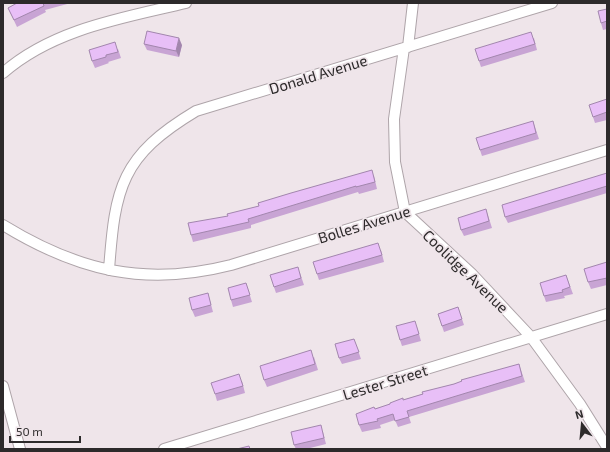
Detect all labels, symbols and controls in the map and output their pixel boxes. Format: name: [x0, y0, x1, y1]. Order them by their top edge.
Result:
street label: Donald Avenue: [267, 51, 369, 97]
street label: Bolles Avenue: [316, 201, 412, 247]
street label: Coolidge Avenue: [419, 226, 513, 316]
street label: Lester Street: [340, 360, 430, 403]
north arrow: [562, 404, 602, 444]
text: N: [573, 407, 585, 421]
scale bar: [10, 418, 80, 444]
text: 50 m: [16, 424, 43, 438]

